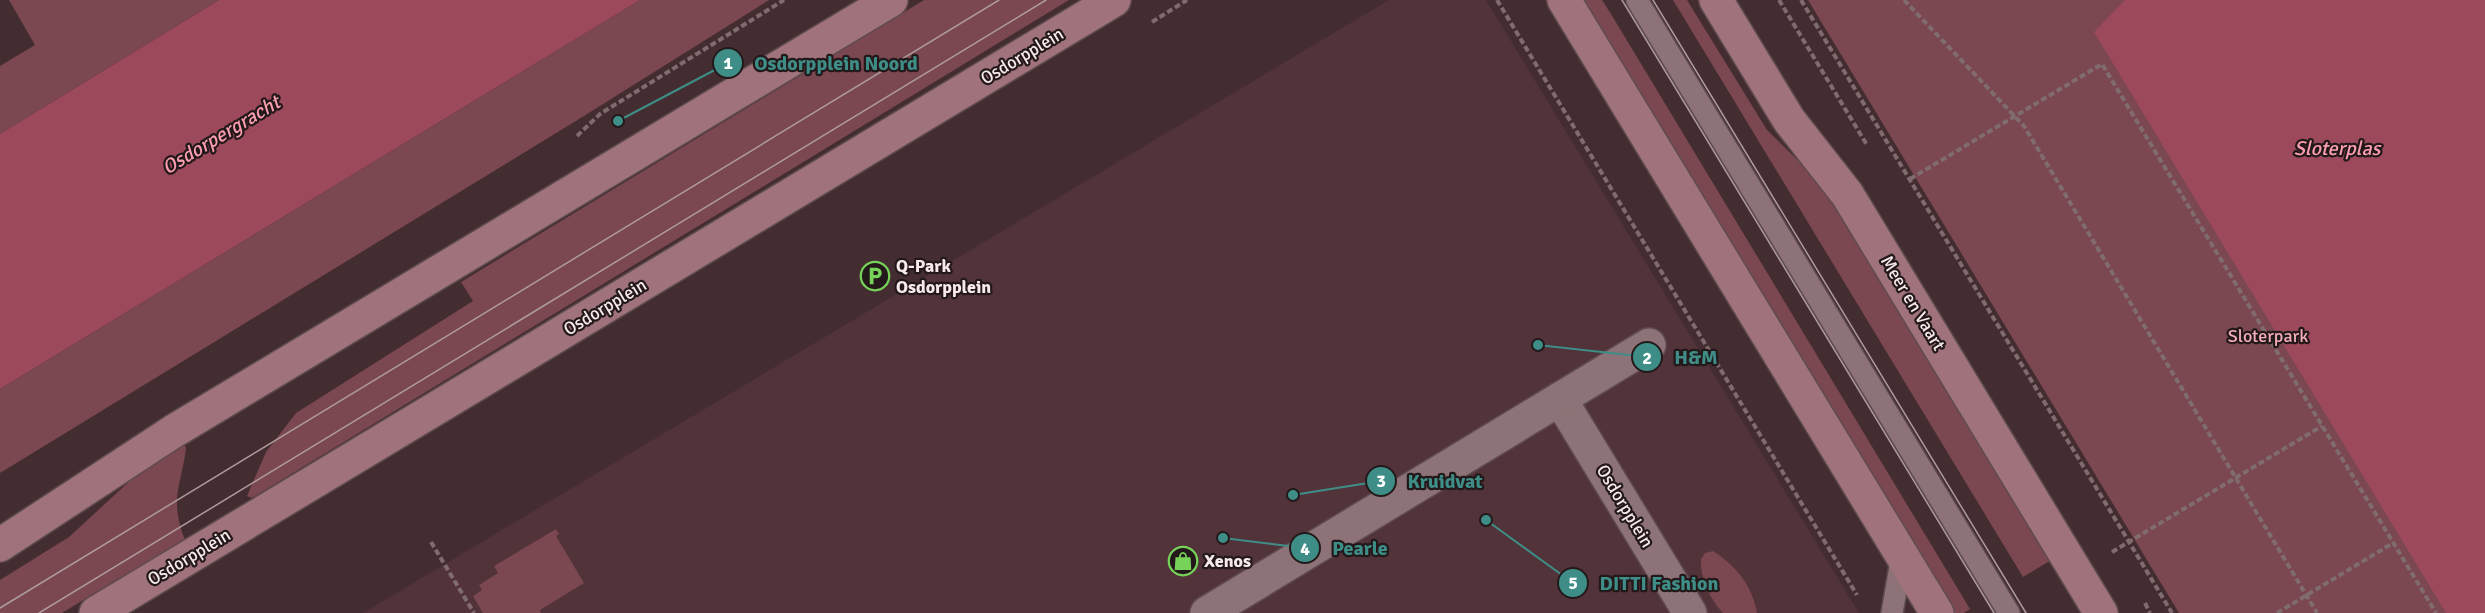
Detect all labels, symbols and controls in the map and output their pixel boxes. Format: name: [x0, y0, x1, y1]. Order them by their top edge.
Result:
street label: Osdorpplein: [976, 23, 1068, 89]
callout: Osdorpplein Noord: [713, 44, 930, 82]
text: Osdorpplein Noord: [754, 51, 918, 76]
text: 1: [723, 52, 733, 74]
water label: Osdorpergracht: [157, 89, 286, 180]
water label: Sloterplas: [2294, 136, 2383, 161]
street label: Meer en Vaart: [1876, 251, 1950, 355]
place label: Q-Park Osdorpplein: [896, 255, 991, 298]
parking icon: Q-Park Osdorpplein: [859, 260, 891, 292]
street label: Osdorpplein: [559, 274, 651, 340]
park label: Sloterpark: [2228, 325, 2308, 347]
callout: H&M: [1632, 338, 1730, 376]
text: H&M: [1674, 345, 1718, 370]
text: 2: [1642, 347, 1652, 369]
street label: Osdorpplein: [1592, 460, 1658, 552]
callout: Kruidvat: [1366, 462, 1495, 500]
text: Kruidvat: [1407, 469, 1483, 494]
text: 3: [1376, 470, 1386, 492]
street label: Osdorpplein: [143, 524, 235, 590]
callout: Pearle: [1290, 529, 1399, 567]
text: Pearle: [1332, 536, 1388, 561]
text: 4: [1300, 538, 1310, 560]
shop icon: Xenos: [1167, 545, 1199, 577]
place label: Xenos: [1204, 550, 1251, 572]
callout: DITTI Fashion: [1558, 564, 1731, 602]
text: DITTI Fashion: [1600, 571, 1719, 596]
text: 5: [1568, 572, 1578, 594]

